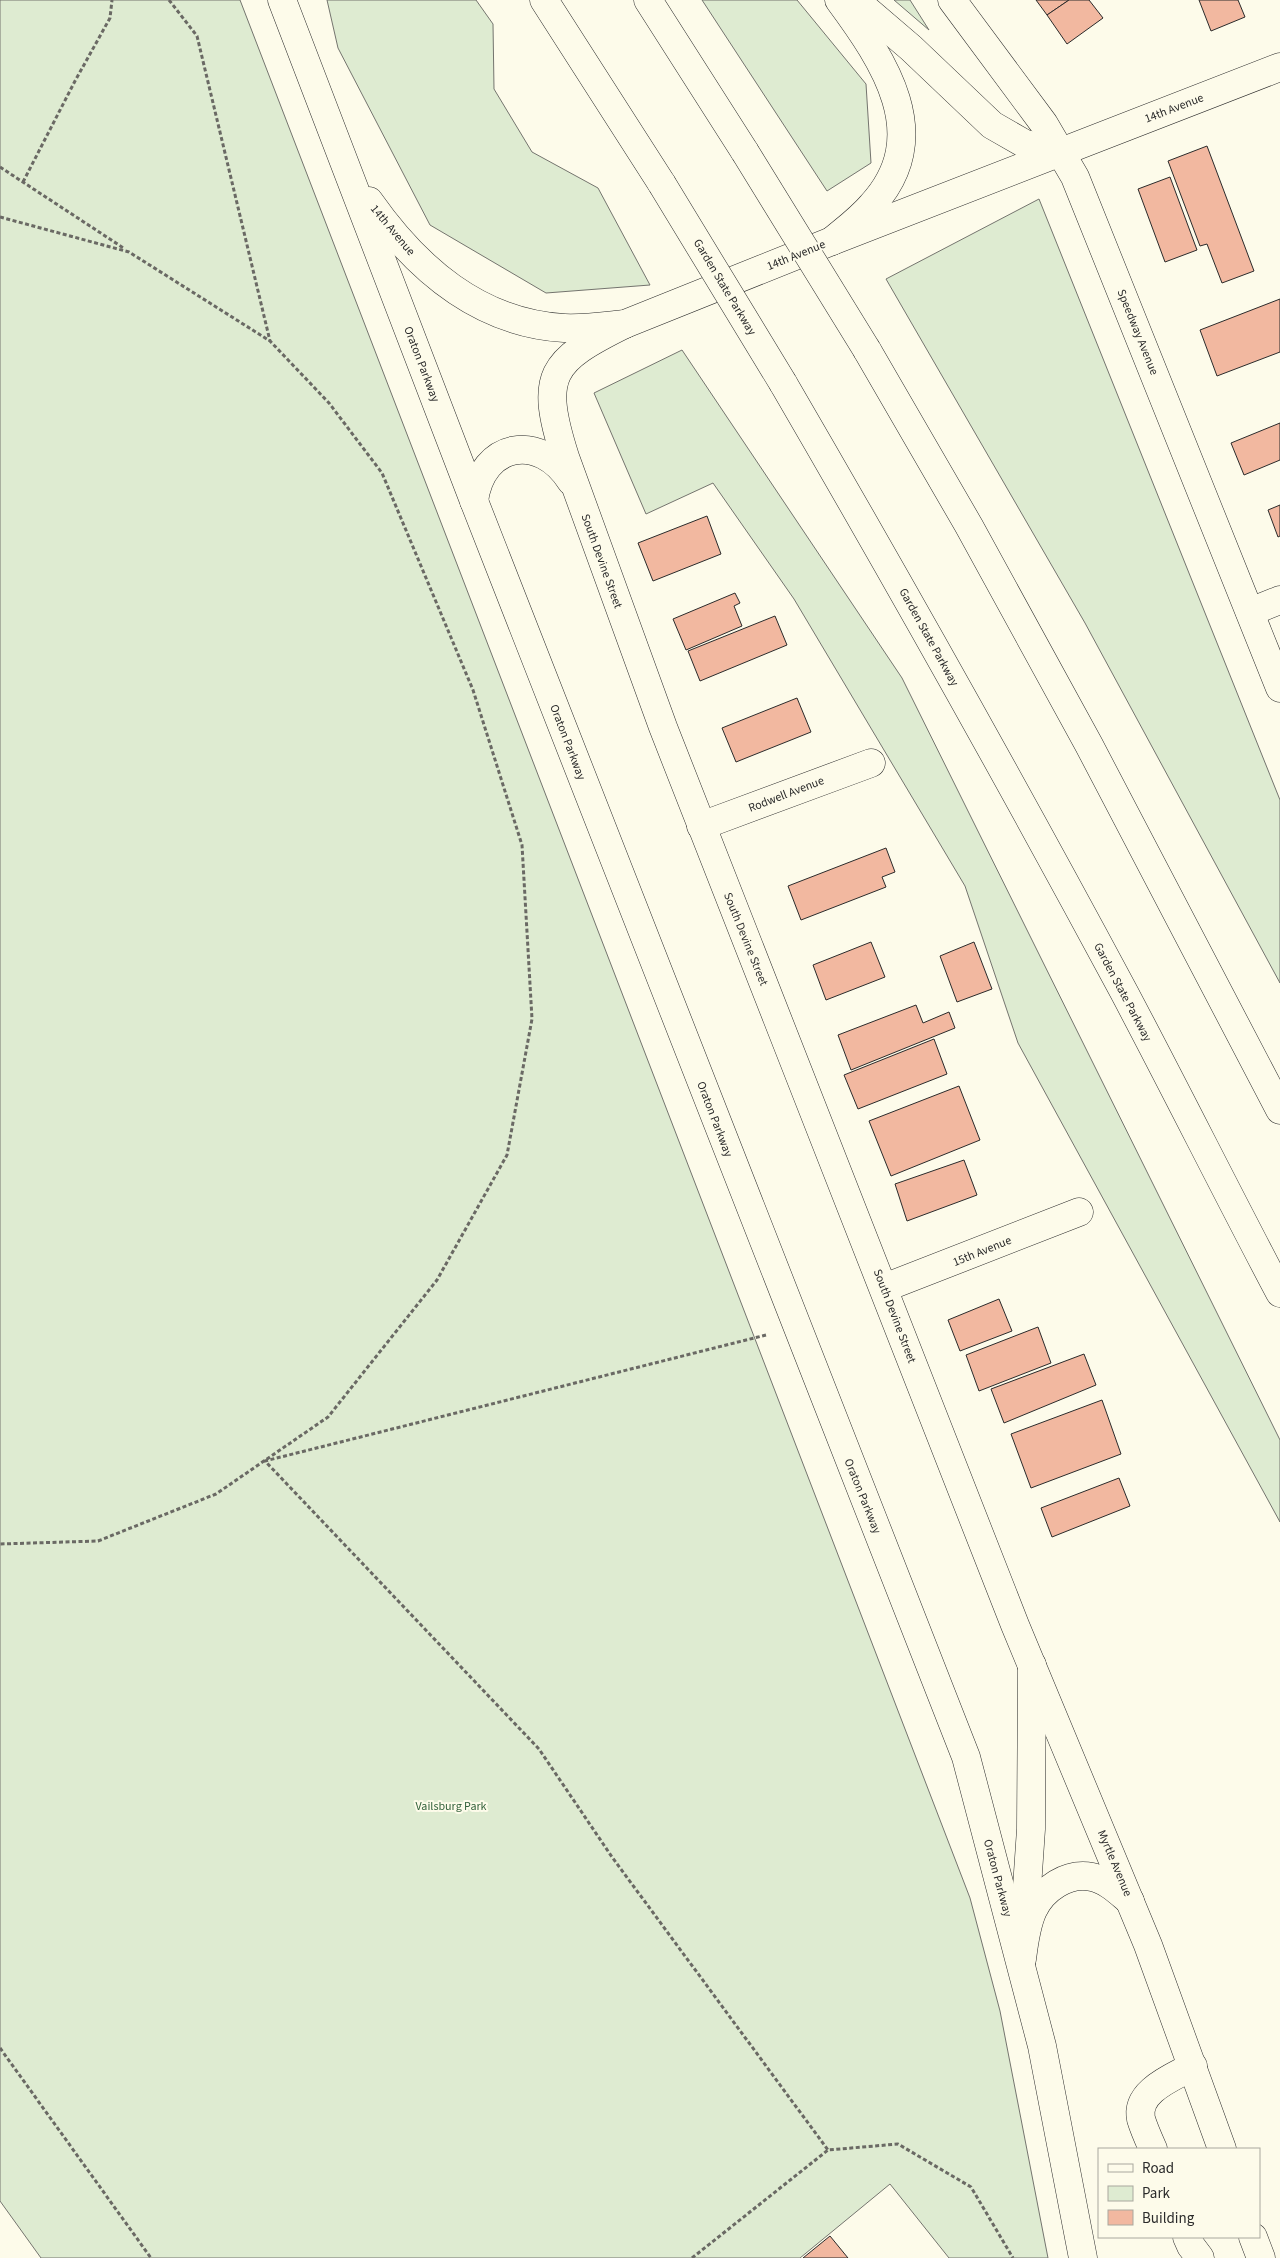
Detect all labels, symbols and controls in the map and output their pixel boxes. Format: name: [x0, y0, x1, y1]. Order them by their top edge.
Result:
street label: 14th Avenue: [1142, 89, 1206, 127]
street label: 14th Avenue: [366, 201, 419, 260]
street label: Garden State Parkway: [689, 236, 760, 339]
street label: 14th Avenue: [764, 236, 828, 275]
street label: Speedway Avenue: [1113, 287, 1163, 378]
street label: Oraton Parkway: [399, 324, 444, 405]
street label: South Devine Street: [577, 512, 627, 611]
street label: Garden State Parkway: [895, 585, 963, 690]
street label: Oraton Parkway: [545, 702, 590, 783]
street label: Rodwell Avenue: [746, 772, 827, 817]
street label: South Devine Street: [719, 890, 772, 988]
street label: Garden State Parkway: [1089, 940, 1156, 1045]
street label: Oraton Parkway: [692, 1079, 737, 1160]
street label: 15th Avenue: [950, 1232, 1014, 1271]
street label: South Devine Street: [869, 1267, 920, 1366]
street label: Oraton Parkway: [840, 1456, 885, 1537]
park label: Vailsburg Park: [415, 1798, 487, 1815]
street label: Myrtle Avenue: [1093, 1827, 1136, 1899]
street label: Oraton Parkway: [979, 1837, 1016, 1919]
legend: [1098, 2148, 1260, 2238]
text: Road: [1142, 2158, 1174, 2179]
text: Park: [1142, 2183, 1171, 2204]
text: Building: [1142, 2208, 1195, 2229]

